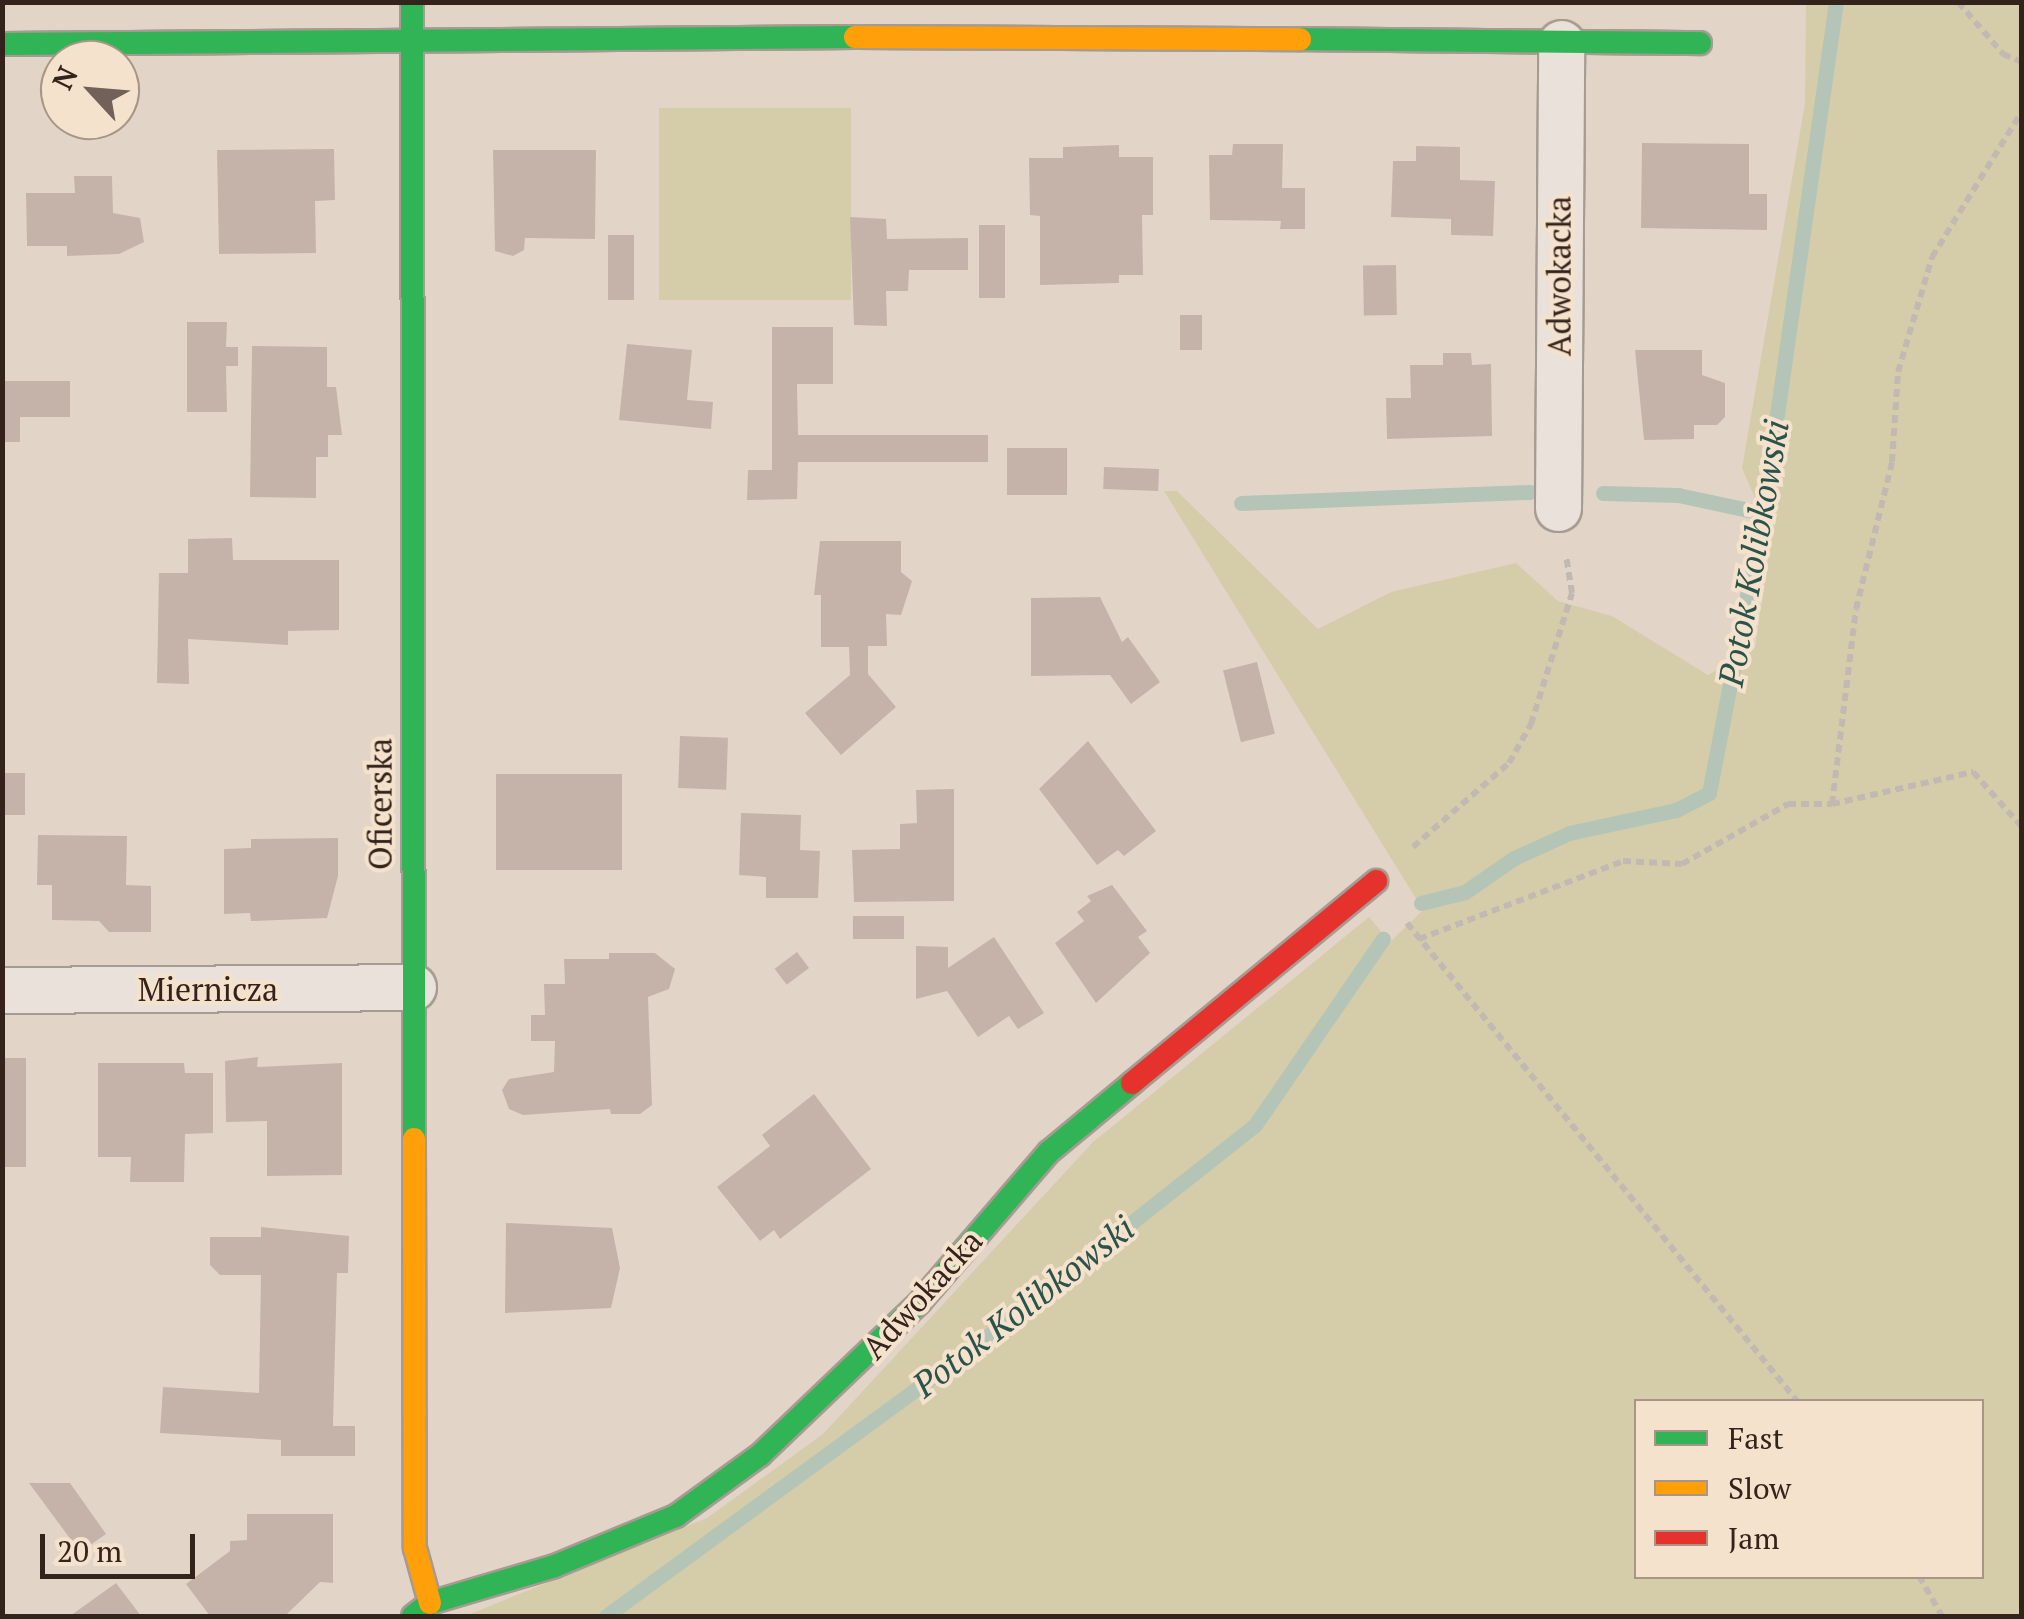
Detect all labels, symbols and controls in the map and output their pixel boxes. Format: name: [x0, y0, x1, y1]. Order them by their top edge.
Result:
north arrow: [40, 40, 140, 140]
text: N: [43, 60, 86, 95]
street label: Adwokacka: [1540, 196, 1578, 356]
water label: Potok Kolibkowski: [1709, 417, 1797, 689]
street label: Oficerska: [361, 738, 399, 870]
street label: Miernicza: [138, 970, 278, 1008]
water label: Potok Kolibkowski: [904, 1207, 1142, 1405]
street label: Adwokacka: [854, 1222, 990, 1366]
legend: [1634, 1399, 1984, 1579]
text: Fast: [1728, 1418, 1784, 1458]
text: Slow: [1728, 1468, 1791, 1508]
scale bar: [45, 1514, 200, 1576]
text: Jam: [1728, 1518, 1779, 1558]
text: 20 m: [57, 1531, 122, 1571]

